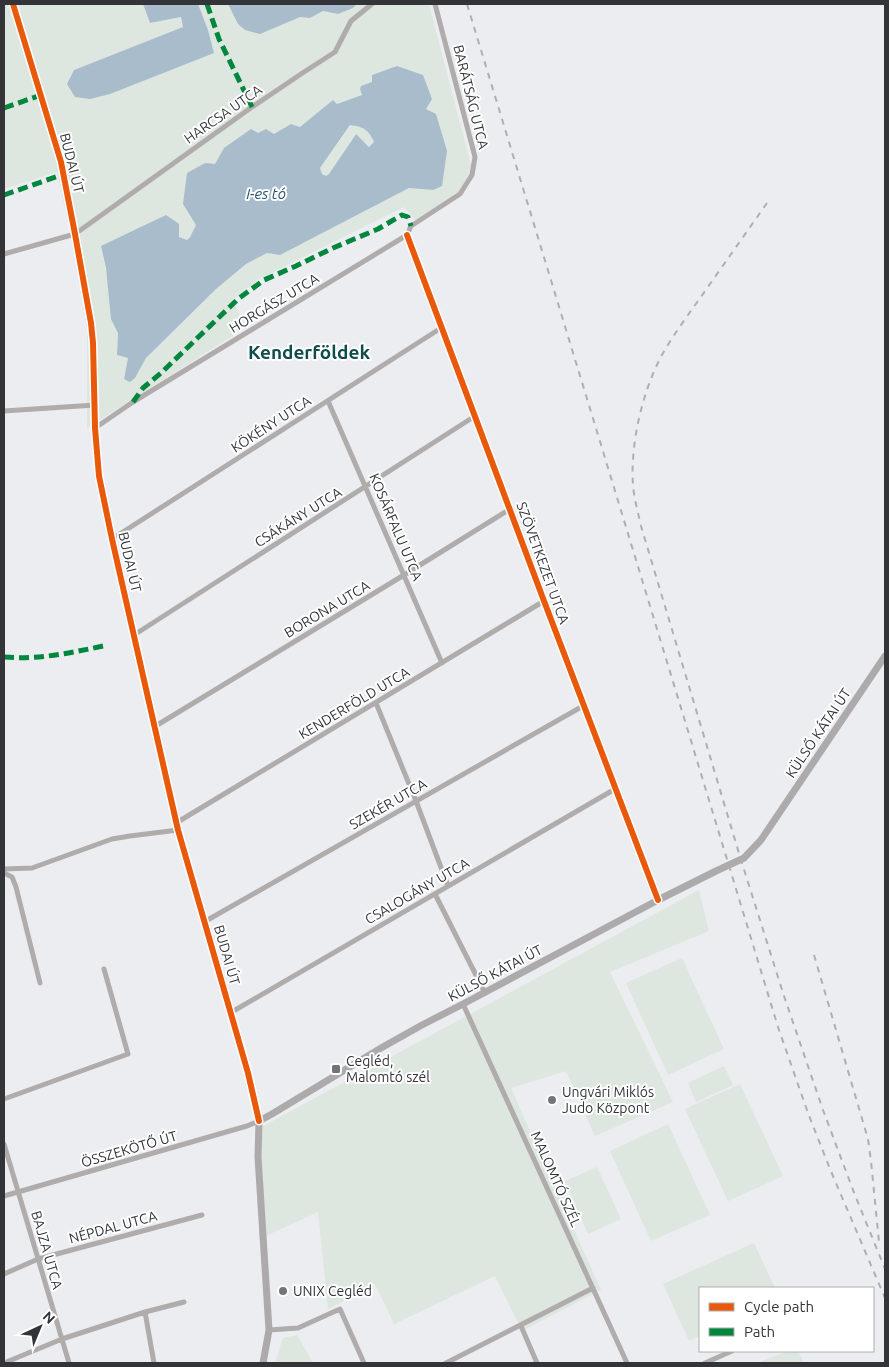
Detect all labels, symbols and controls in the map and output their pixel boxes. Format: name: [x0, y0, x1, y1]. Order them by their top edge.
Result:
street label: BARÁTSÁG UTCA: [450, 43, 493, 151]
street label: HARCSA UTCA: [181, 81, 265, 147]
street label: BUDAI ÚT: [57, 131, 88, 195]
water label: I-es tó: [246, 185, 286, 202]
street label: HORGÁSZ UTCA: [226, 269, 322, 336]
district label: Kenderföldek: [248, 341, 370, 363]
street label: KÖKÉNY UTCA: [228, 391, 314, 456]
street label: KOSÁRFALU UTCA: [366, 471, 427, 583]
street label: CSÁKÁNY UTCA: [251, 483, 345, 550]
street label: SZÖVETKEZET UTCA: [513, 500, 573, 626]
street label: BUDAI ÚT: [115, 530, 146, 594]
street label: BORONA UTCA: [281, 577, 373, 641]
street label: KENDERFÖLD UTCA: [295, 663, 412, 742]
street label: KÜLSŐ KÁTAI ÚT: [781, 685, 854, 781]
street label: SZEKÉR UTCA: [346, 775, 429, 833]
street label: CSALOGÁNY UTCA: [362, 854, 472, 927]
street label: BUDAI ÚT: [211, 923, 244, 987]
street label: KÜLSŐ KÁTAI ÚT: [445, 940, 545, 1005]
place label: Cegléd, Malomtó szél: [346, 1053, 430, 1085]
marker: Cegléd, Malomtó szél: [330, 1063, 342, 1075]
place label: Ungvári Miklós Judo Központ: [562, 1084, 654, 1116]
marker: Ungvári Miklós Judo Központ: [546, 1094, 558, 1106]
street label: ÖSSZEKÖTŐ ÚT: [79, 1127, 179, 1170]
street label: MALOMTÓ SZÉL: [528, 1128, 585, 1229]
street label: NÉPDAL UTCA: [67, 1207, 159, 1246]
street label: BAJZA UTCA: [28, 1209, 66, 1291]
place label: UNIX Cegléd: [293, 1283, 372, 1299]
marker: UNIX Cegléd: [277, 1285, 289, 1297]
legend: [699, 1287, 874, 1352]
text: Cycle path: [744, 1298, 814, 1315]
north arrow: [15, 1302, 65, 1352]
text: N: [40, 1308, 58, 1327]
text: Path: [744, 1323, 775, 1340]

